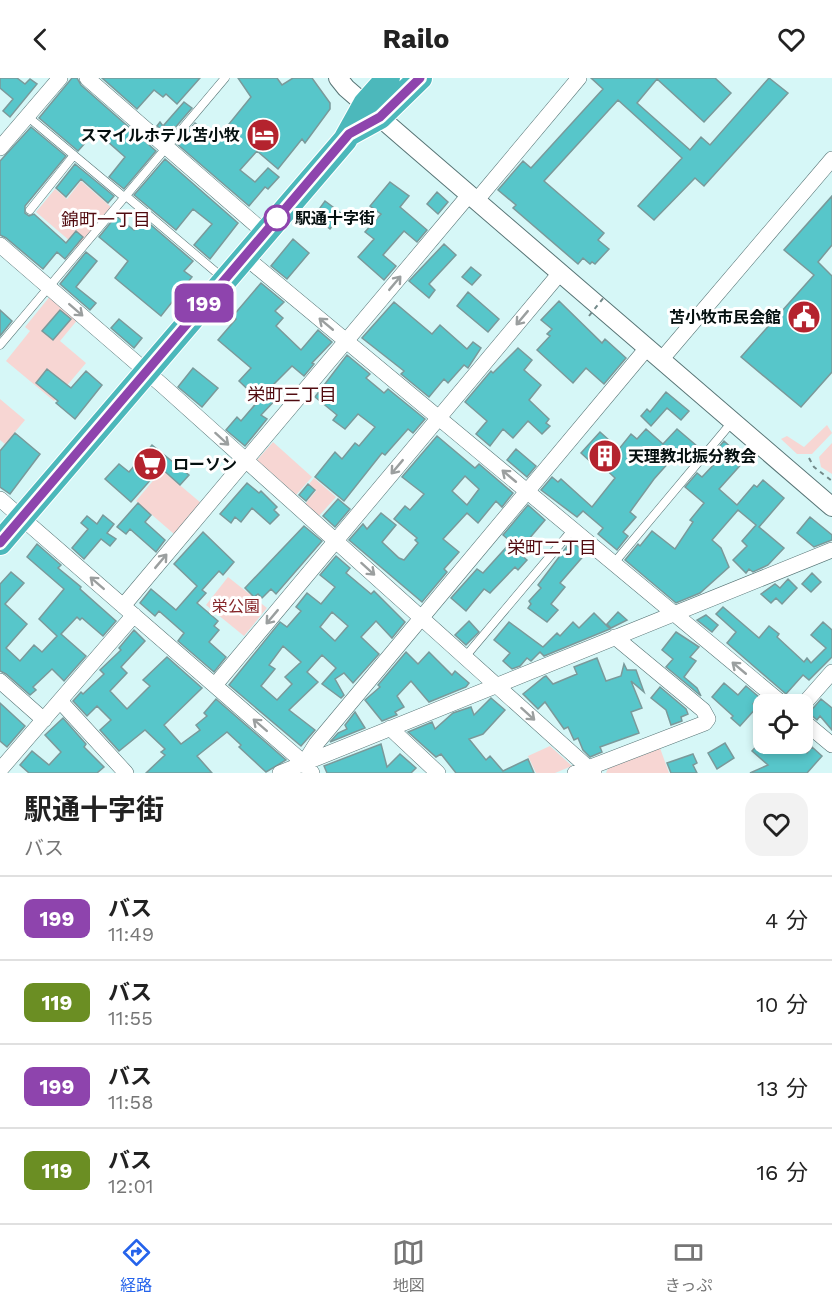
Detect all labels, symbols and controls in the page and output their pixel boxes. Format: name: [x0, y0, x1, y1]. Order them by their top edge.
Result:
icon: back: [24, 23, 57, 56]
text: Railo: [382, 23, 450, 55]
icon: heart: [775, 23, 808, 56]
hotel icon: スマイルホテル苫小牧: [245, 117, 281, 153]
place label: スマイルホテル苫小牧: [80, 126, 240, 145]
marker: 駅通十字街: [264, 205, 290, 231]
district label: 錦町一丁目: [61, 209, 151, 230]
place label: 駅通十字街: [295, 209, 375, 228]
one-way arrow: [388, 275, 401, 291]
line badge: 199: [170, 284, 238, 322]
text: 199: [187, 291, 221, 316]
public building icon: 苫小牧市民会館: [786, 299, 822, 335]
one-way arrow: [68, 304, 84, 317]
place label: 苫小牧市民会館: [669, 308, 781, 327]
one-way arrow: [516, 309, 529, 325]
one-way arrow: [318, 318, 334, 331]
district label: 栄町三丁目: [247, 384, 337, 405]
one-way arrow: [215, 432, 230, 446]
building icon: 天理教北振分教会: [587, 438, 623, 474]
supermarket icon: ローソン: [132, 446, 168, 482]
place label: 天理教北振分教会: [628, 447, 756, 466]
place label: ローソン: [173, 455, 237, 474]
one-way arrow: [390, 459, 404, 474]
one-way arrow: [502, 469, 517, 483]
district label: 栄町二丁目: [507, 537, 597, 558]
one-way arrow: [154, 554, 168, 569]
one-way arrow: [360, 562, 375, 576]
one-way arrow: [90, 576, 105, 590]
park label: 栄公園: [212, 597, 260, 616]
one-way arrow: [266, 608, 279, 624]
one-way arrow: [731, 661, 747, 674]
map controls: [753, 694, 813, 754]
button: locate: [753, 694, 813, 754]
one-way arrow: [520, 707, 535, 721]
one-way arrow: [253, 718, 268, 732]
text: 駅通十字街: [24, 793, 164, 826]
button: heart: [745, 793, 808, 856]
text: バス: [24, 836, 64, 860]
text: バス: [108, 896, 152, 921]
text: 199: [40, 906, 74, 931]
text: 4 分: [765, 908, 808, 933]
text: 11:49: [108, 922, 154, 946]
text: バス: [108, 980, 152, 1005]
text: 119: [41, 990, 73, 1015]
text: 10 分: [756, 992, 808, 1017]
text: 11:55: [108, 1006, 153, 1030]
text: バス: [108, 1064, 152, 1089]
text: 199: [40, 1074, 74, 1099]
text: 13 分: [757, 1076, 808, 1101]
text: 11:58: [108, 1090, 153, 1114]
text: バス: [108, 1148, 152, 1173]
text: 119: [41, 1158, 73, 1183]
text: 16 分: [757, 1160, 808, 1185]
text: 12:01: [108, 1174, 154, 1198]
tab: 経路: [120, 1236, 153, 1296]
tab: 地図: [392, 1236, 425, 1296]
tab: きっぷ: [665, 1236, 712, 1296]

